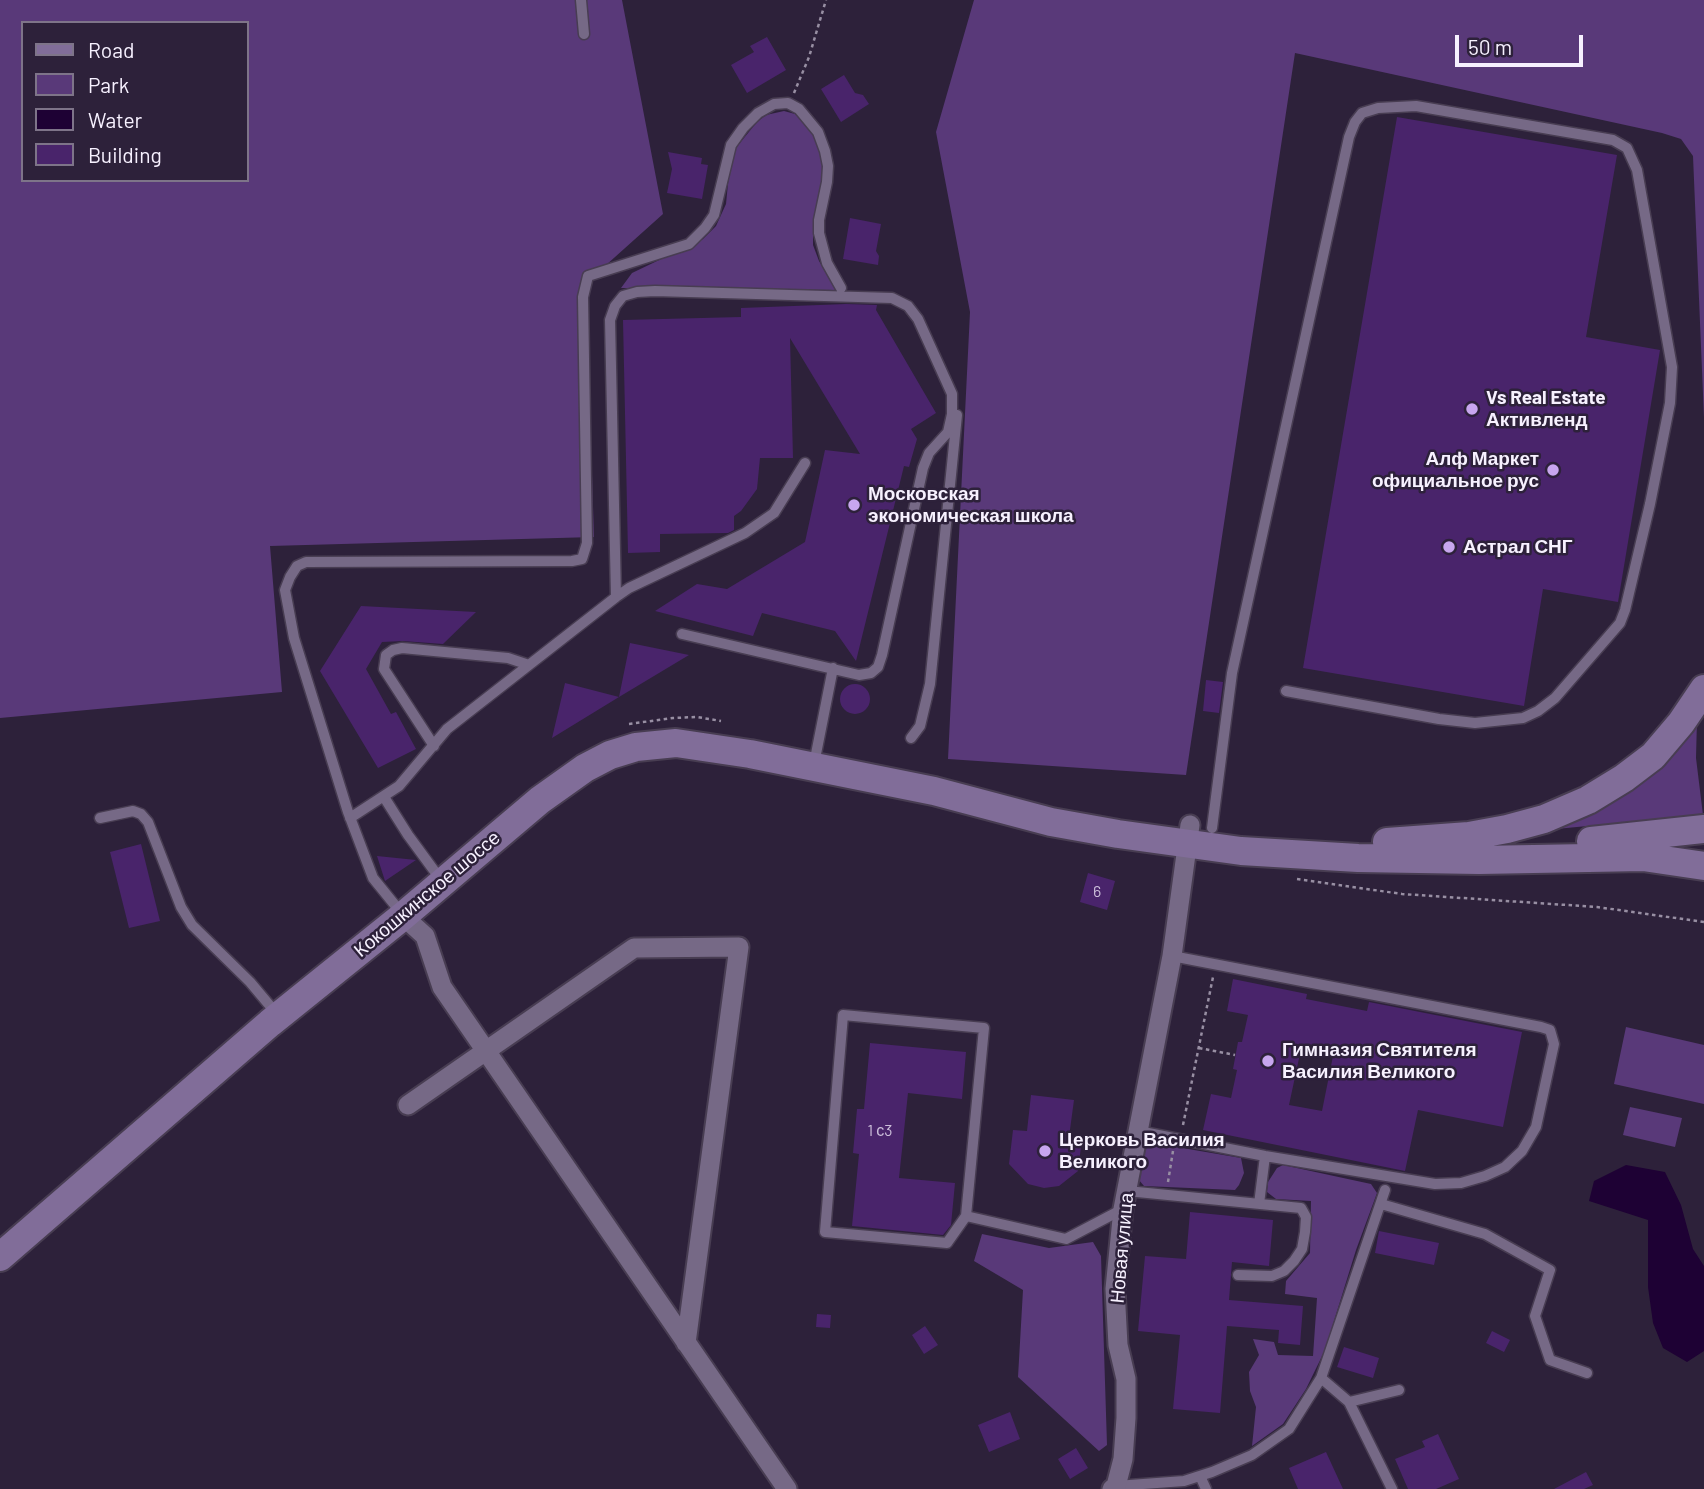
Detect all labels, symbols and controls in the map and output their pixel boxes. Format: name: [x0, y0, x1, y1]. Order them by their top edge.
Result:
legend: [21, 21, 248, 182]
scale bar: [1459, 21, 1587, 65]
text: 50 m: [1468, 34, 1512, 59]
text: Road: [88, 37, 134, 62]
text: Park: [88, 72, 129, 97]
text: Water: [88, 107, 142, 132]
text: Building: [88, 142, 162, 167]
place label: Vs Real Estate Активленд: [1486, 387, 1606, 431]
marker: Vs Real Estate Активленд: [1464, 401, 1480, 417]
place label: Алф Маркет официальное рус: [1372, 448, 1539, 492]
marker: Алф Маркет официальное рус: [1545, 462, 1561, 478]
place label: Московская экономическая школа: [868, 483, 1074, 527]
marker: Московская экономическая школа: [846, 497, 862, 513]
place label: Астрал СНГ: [1463, 536, 1573, 558]
marker: Астрал СНГ: [1441, 539, 1457, 555]
street label: Кокошкинское шоссе: [349, 826, 505, 962]
house number: 6: [1093, 882, 1101, 902]
place label: Гимназия Святителя Василия Великого: [1282, 1039, 1477, 1083]
marker: Гимназия Святителя Василия Великого: [1260, 1053, 1276, 1069]
house number: 1 с3: [867, 1121, 893, 1141]
place label: Церковь Василия Великого: [1059, 1129, 1225, 1173]
marker: Церковь Василия Великого: [1037, 1143, 1053, 1159]
street label: Новая улица: [1106, 1192, 1138, 1304]

